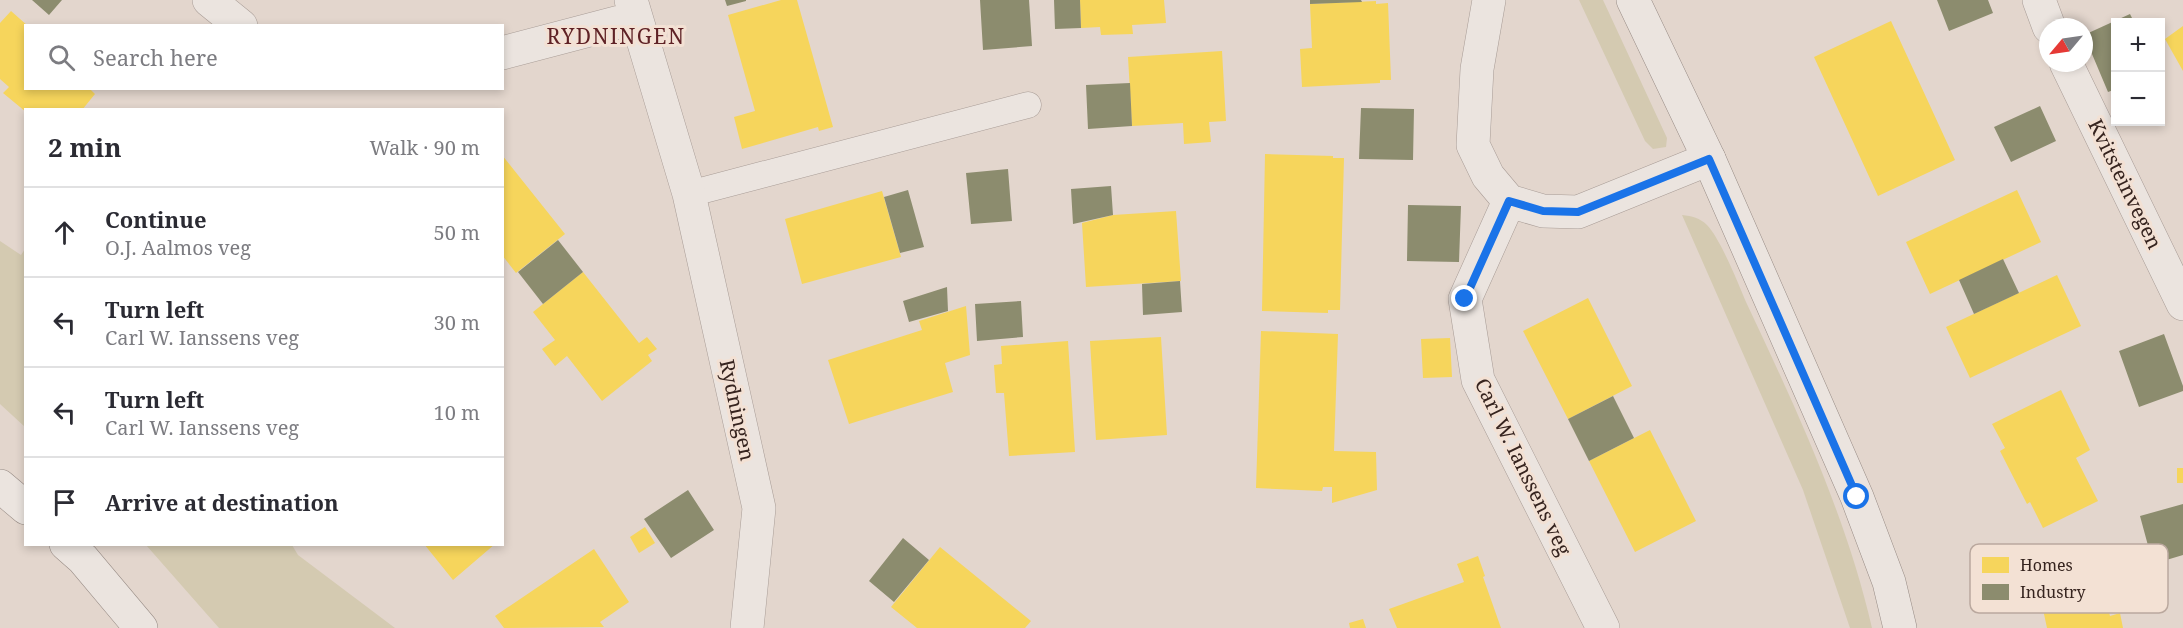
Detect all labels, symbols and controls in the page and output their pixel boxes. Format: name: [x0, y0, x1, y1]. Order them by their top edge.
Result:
north arrow: [2039, 18, 2093, 72]
map controls: [2111, 18, 2165, 126]
button: +: [2111, 18, 2165, 72]
district label: RYDNINGEN: [547, 22, 685, 50]
search box: [24, 24, 504, 90]
icon: search: [45, 41, 78, 74]
text: Search here: [93, 42, 218, 72]
button: −: [2111, 72, 2165, 126]
street label: Kvitsteinvegen: [2082, 114, 2169, 253]
text: 2 min: [48, 129, 122, 165]
text: Walk · 90 m: [369, 134, 480, 161]
text: Continue: [105, 204, 207, 234]
icon: ahead: [48, 216, 81, 249]
text: 50 m: [434, 219, 480, 246]
text: O.J. Aalmos veg: [105, 234, 251, 261]
route end: [1451, 285, 1477, 311]
text: Turn left: [105, 294, 204, 324]
icon: left: [48, 306, 81, 339]
text: 30 m: [434, 309, 480, 336]
text: Carl W. Ianssens veg: [105, 324, 299, 351]
street label: Rydningen: [714, 357, 761, 463]
street label: Carl W. Ianssens veg: [1469, 374, 1578, 560]
text: Turn left: [105, 384, 204, 414]
icon: left: [48, 396, 81, 429]
text: 10 m: [434, 399, 480, 426]
text: Carl W. Ianssens veg: [105, 414, 299, 441]
route start: [1843, 483, 1869, 509]
icon: arrive: [48, 486, 81, 519]
text: Arrive at destination: [105, 487, 339, 517]
legend: [1970, 544, 2168, 613]
text: Homes: [2020, 554, 2073, 576]
text: Industry: [2020, 581, 2087, 603]

